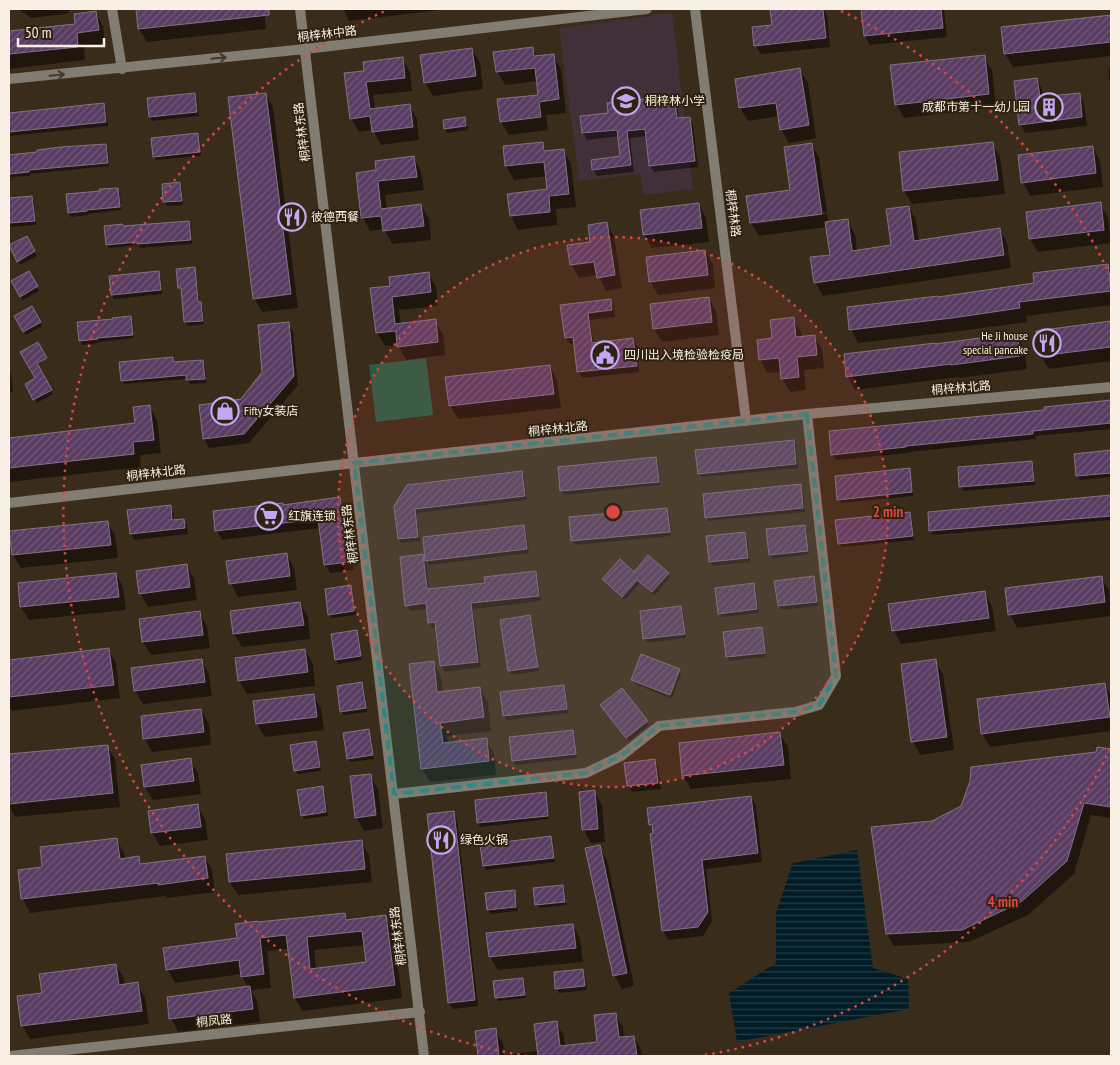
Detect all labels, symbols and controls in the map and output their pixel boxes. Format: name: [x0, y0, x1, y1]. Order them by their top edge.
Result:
scale bar: [18, 15, 104, 47]
street label: 桐梓林中路: [296, 22, 358, 45]
text: 50 m: [25, 23, 51, 42]
one-way arrow: [211, 54, 227, 63]
one-way arrow: [49, 70, 65, 80]
school or university icon: 桐梓林小学: [611, 86, 641, 116]
building icon: 成都市第十一幼儿园: [1034, 92, 1064, 122]
place label: 桐梓林小学: [645, 93, 705, 108]
place label: 成都市第十一幼儿园: [922, 99, 1030, 114]
street label: 桐梓林东路: [290, 101, 313, 163]
street label: 桐梓林路: [723, 188, 744, 238]
restaurant icon: 彼德西餐: [277, 202, 307, 232]
place label: 彼德西餐: [311, 209, 359, 224]
place label: He Ji house special pancake: [963, 328, 1028, 357]
restaurant icon: He Ji house special pancake: [1032, 328, 1062, 358]
public building icon: 四川出入境检验检疫局: [590, 340, 620, 370]
place label: 四川出入境检验检疫局: [624, 347, 744, 362]
street label: 桐梓林北路: [930, 377, 992, 398]
shop icon: Fifty女装店: [210, 396, 240, 426]
place label: Fifty女装店: [244, 403, 298, 418]
street label: 桐梓林北路: [527, 418, 589, 439]
street label: 桐梓林北路: [125, 461, 187, 484]
supermarket icon: 红旗连锁: [254, 501, 284, 531]
text: 2 min: [873, 502, 903, 521]
street label: 桐梓林东路: [338, 503, 361, 565]
centre of rings: [604, 503, 622, 521]
place label: 红旗连锁: [288, 508, 336, 523]
restaurant icon: 绿色火锅: [426, 825, 456, 855]
place label: 绿色火锅: [460, 832, 508, 847]
text: 4 min: [988, 892, 1018, 911]
street label: 桐梓林东路: [386, 905, 409, 967]
street label: 桐凤路: [195, 1011, 233, 1030]

